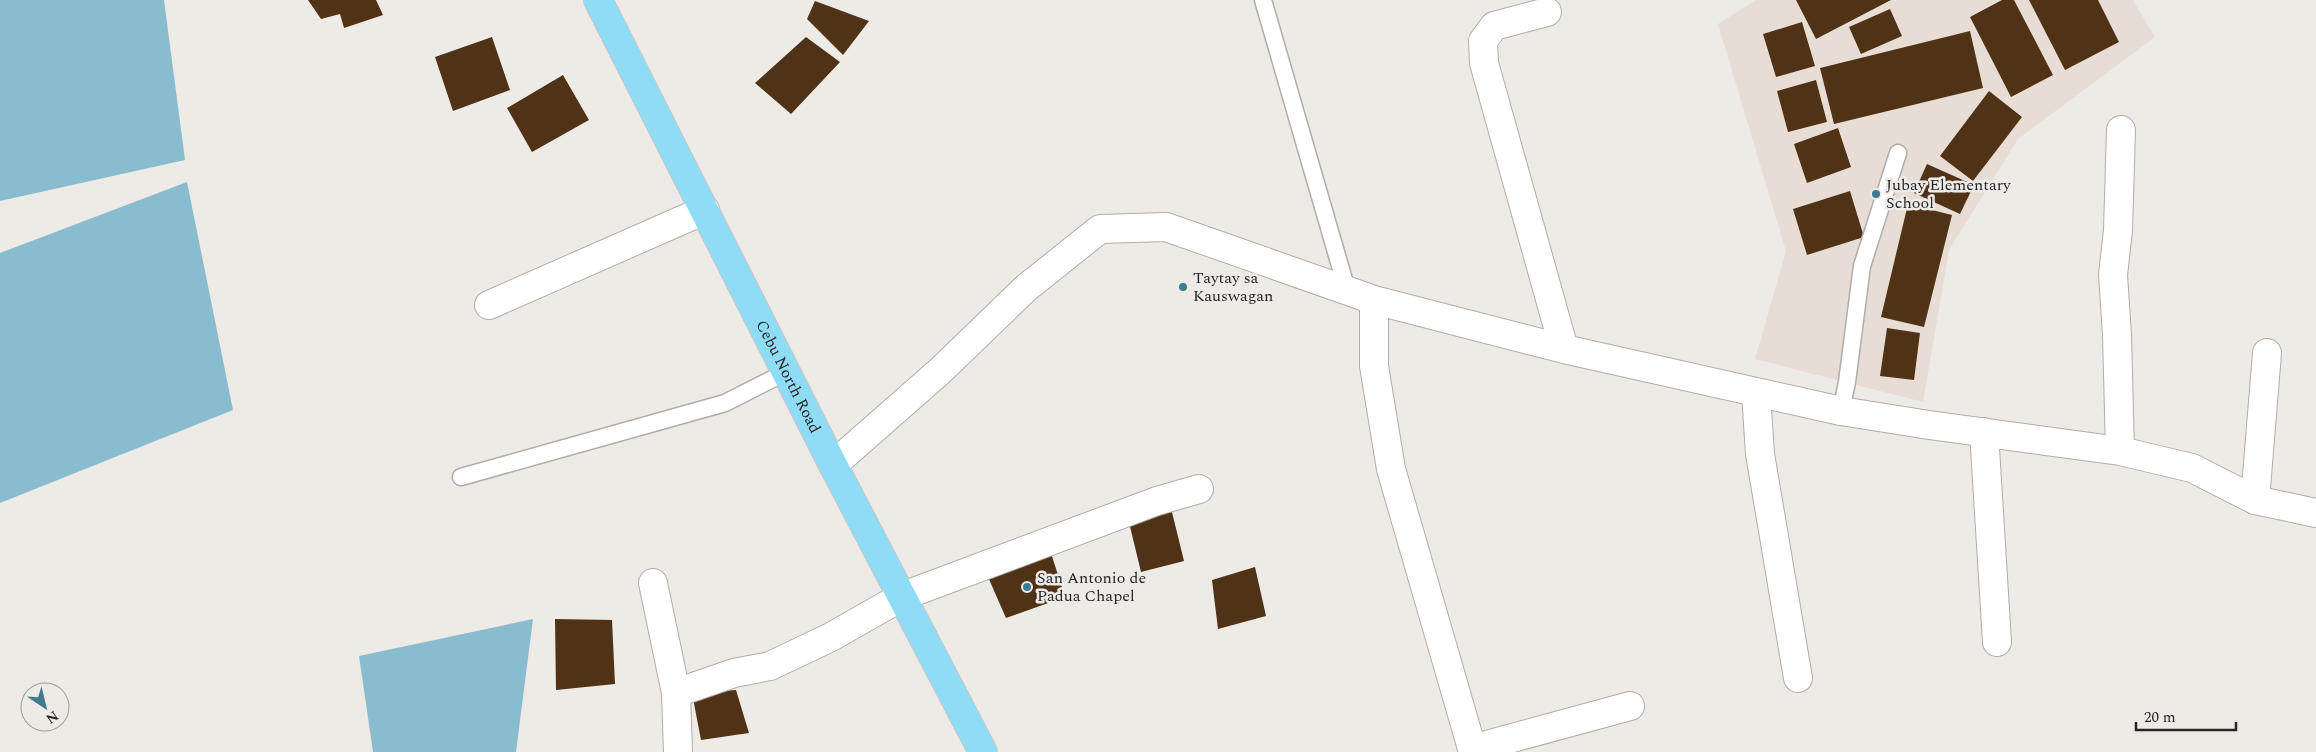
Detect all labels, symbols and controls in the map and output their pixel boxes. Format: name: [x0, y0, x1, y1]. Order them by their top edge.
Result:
place label: Jubay Elementary School: [1886, 173, 2012, 215]
marker: Jubay Elementary School: [1870, 188, 1882, 200]
place label: Taytay sa Kauswagan: [1193, 266, 1273, 308]
marker: Taytay sa Kauswagan: [1177, 281, 1189, 293]
street label: Cebu North Road: [750, 316, 827, 438]
place label: San Antonio de Padua Chapel: [1037, 566, 1146, 608]
marker: San Antonio de Padua Chapel: [1021, 581, 1033, 593]
north arrow: [20, 682, 70, 732]
scale bar: [2136, 700, 2236, 732]
text: N: [41, 705, 63, 729]
text: 20 m: [2144, 706, 2176, 729]

